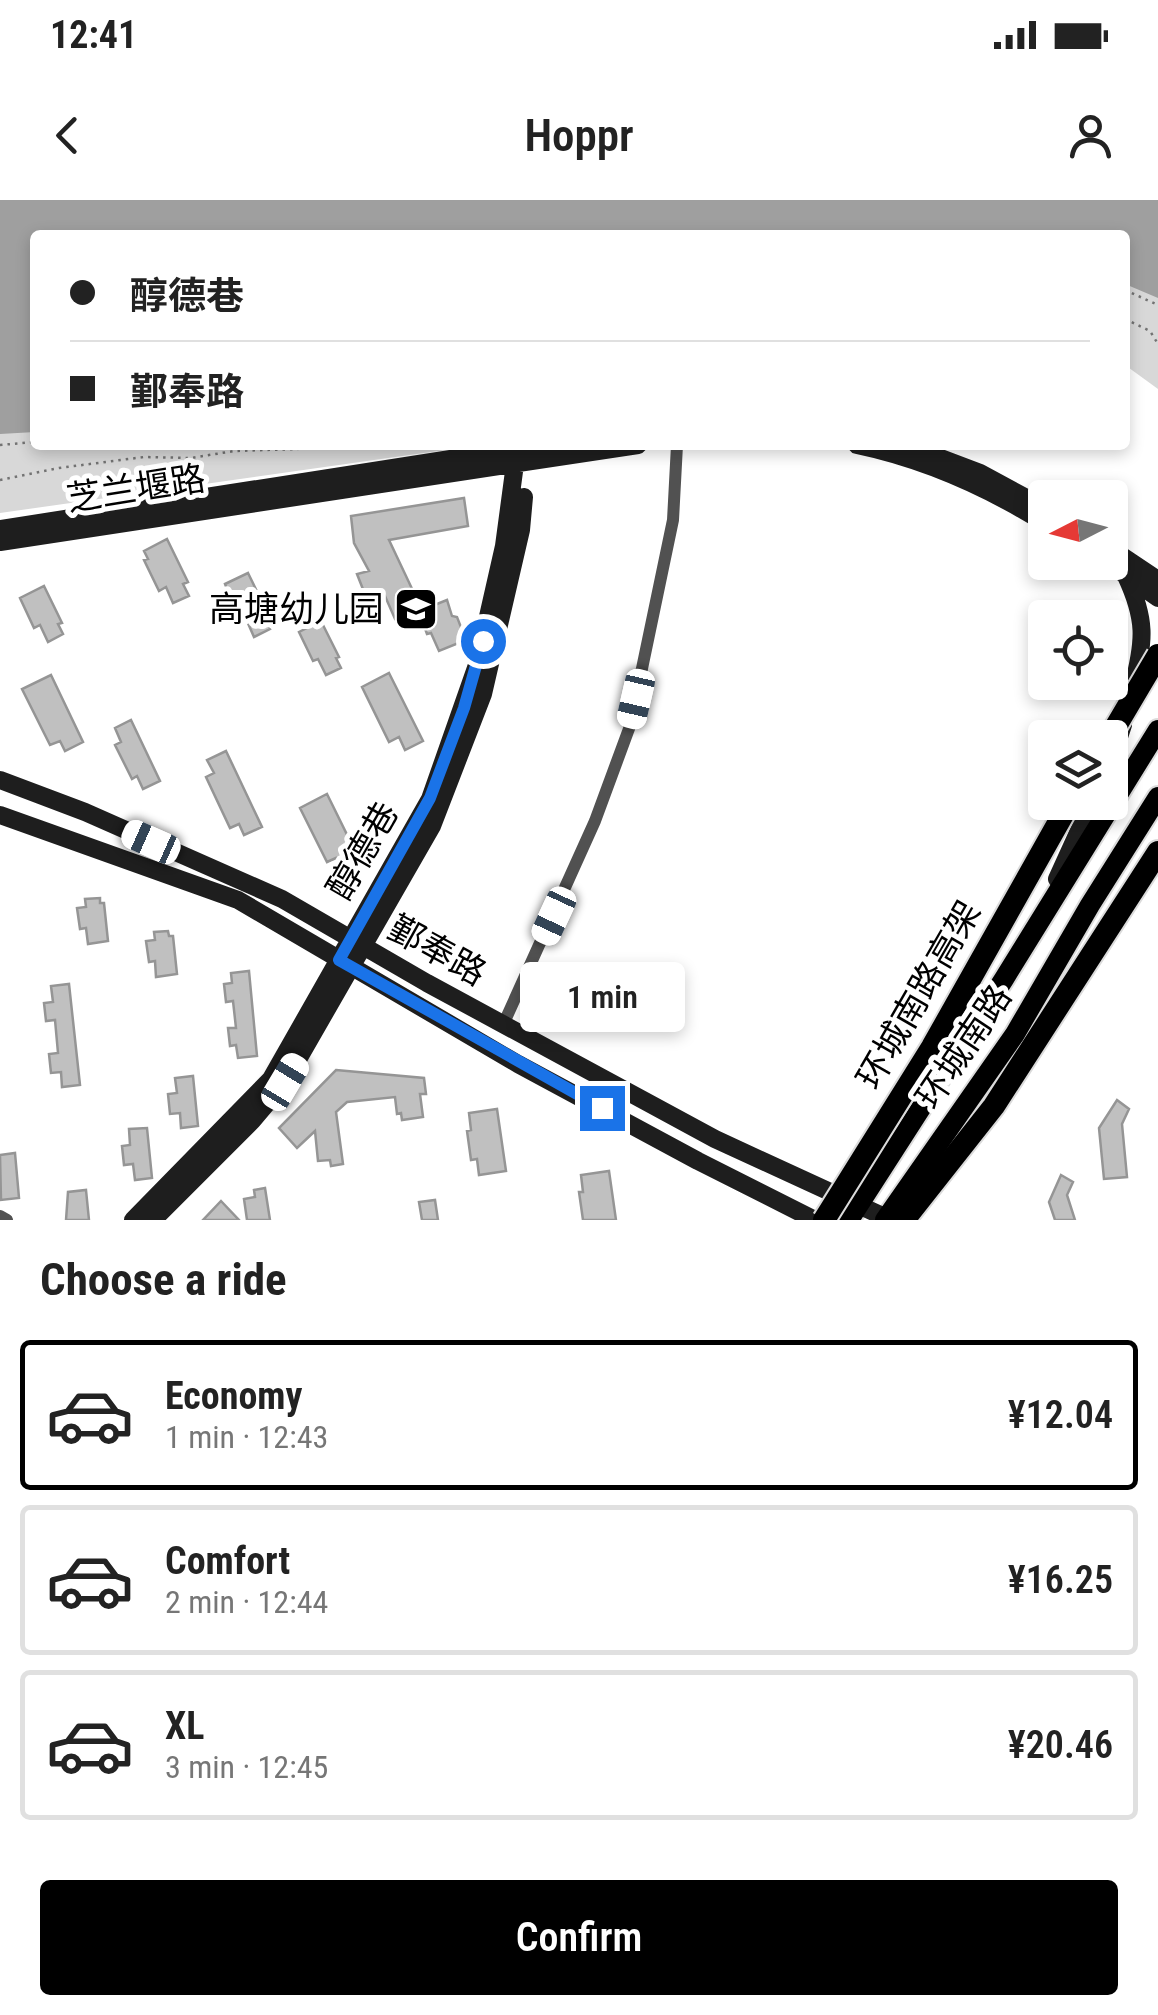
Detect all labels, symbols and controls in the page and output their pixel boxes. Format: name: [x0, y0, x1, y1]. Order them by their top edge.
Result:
text: 12:41: [50, 13, 137, 57]
icon: back: [40, 108, 95, 163]
icon: person: [1063, 108, 1118, 163]
text: Hoppr: [524, 109, 634, 162]
text: 醇德巷: [130, 274, 244, 318]
text: 鄞奉路: [130, 370, 244, 414]
street label: 芝兰堰路: [64, 458, 208, 520]
north arrow: [1028, 480, 1128, 580]
map controls: [1028, 480, 1128, 820]
school or university icon: 高塘幼儿园: [393, 586, 439, 632]
place label: 高塘幼儿园: [209, 589, 384, 630]
button: locate: [1028, 600, 1128, 700]
route start: [461, 619, 506, 664]
car: [615, 666, 657, 732]
button: layers: [1028, 720, 1128, 820]
street label: 醇德巷: [319, 795, 407, 907]
car: [117, 816, 185, 868]
car: [528, 882, 580, 950]
street label: 环城南路高架: [848, 894, 990, 1096]
street label: 鄞奉路: [381, 908, 493, 994]
callout: 1 min: [520, 963, 684, 1033]
street label: 环城南路: [907, 977, 1021, 1117]
text: 1 min: [567, 978, 638, 1016]
car: [257, 1049, 313, 1115]
route end: [580, 1086, 625, 1131]
text: Choose a ride: [40, 1253, 287, 1306]
icon: car: [45, 1370, 135, 1460]
text: Economy: [165, 1374, 302, 1418]
text: ¥12.04: [1008, 1393, 1113, 1437]
text: 1 min · 12:43: [165, 1418, 328, 1456]
icon: car: [45, 1535, 135, 1625]
text: Comfort: [165, 1539, 290, 1583]
text: ¥16.25: [1008, 1558, 1113, 1602]
text: 2 min · 12:44: [165, 1583, 328, 1621]
icon: car: [45, 1700, 135, 1790]
text: XL: [165, 1704, 204, 1748]
text: ¥20.46: [1008, 1723, 1113, 1767]
text: 3 min · 12:45: [165, 1748, 328, 1786]
button: Confirm: [40, 1880, 1118, 1995]

